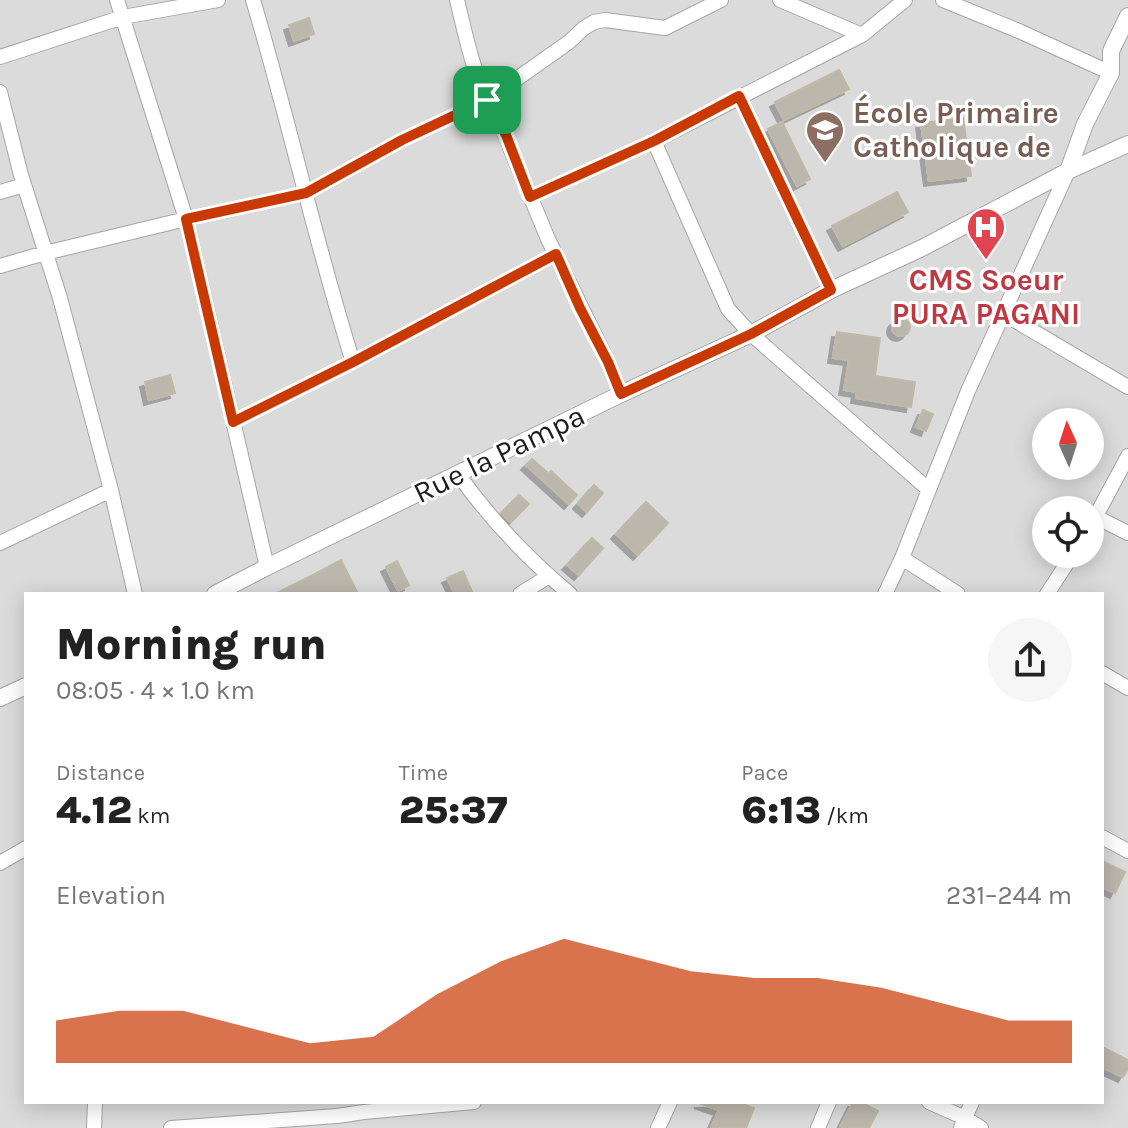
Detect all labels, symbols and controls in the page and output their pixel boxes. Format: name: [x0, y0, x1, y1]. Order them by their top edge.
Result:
pin: [453, 66, 521, 134]
icon: arrive: [465, 78, 509, 122]
place label: École Primaire Catholique de: [853, 93, 1059, 165]
school or university icon: École Primaire Catholique de: [804, 109, 846, 164]
hospital icon: CMS Soeur PURA PAGANI: [965, 206, 1007, 261]
place label: CMS Soeur PURA PAGANI: [892, 262, 1080, 332]
street label: Rue la Pampa: [407, 397, 591, 511]
north arrow: [1032, 408, 1104, 480]
map controls: [1032, 408, 1104, 568]
button: locate: [1032, 496, 1104, 568]
button: share: [988, 618, 1072, 702]
text: Morning run: [56, 619, 327, 670]
text: 08:05 · 4 × 1.0 km: [56, 675, 255, 706]
text: Distance: [56, 760, 145, 786]
text: Time: [399, 760, 448, 786]
text: Pace: [741, 760, 788, 786]
text: 4.12: [56, 786, 132, 833]
text: 25:37: [399, 786, 508, 833]
text: 6:13: [741, 786, 821, 833]
text: km: [132, 803, 170, 829]
text: /km: [821, 803, 869, 829]
text: Elevation: [56, 880, 166, 911]
text: 231–244 m: [946, 880, 1072, 911]

